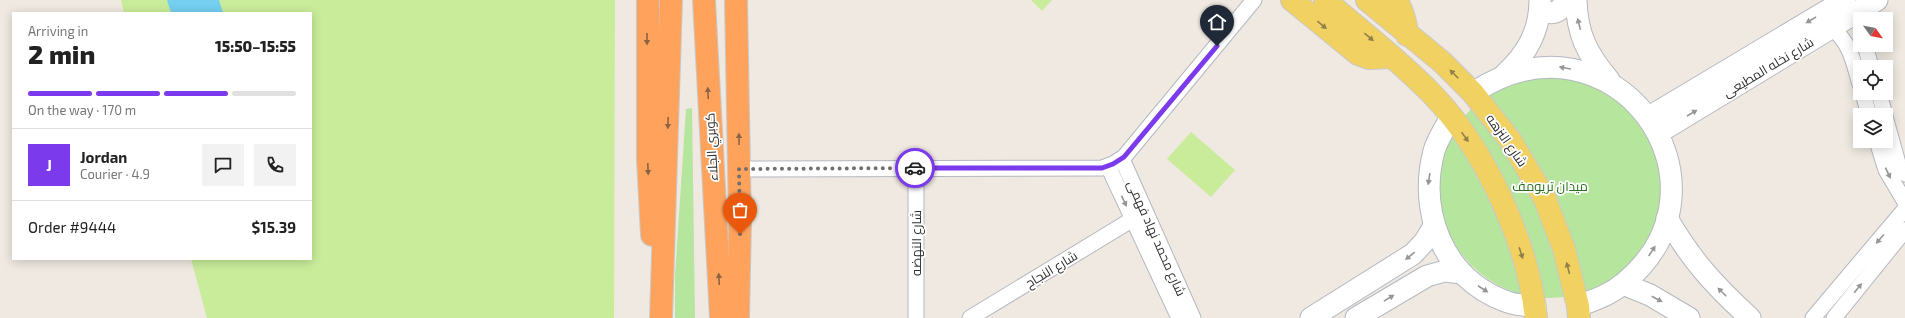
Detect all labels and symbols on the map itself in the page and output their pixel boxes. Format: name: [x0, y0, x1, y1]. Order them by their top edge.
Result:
pin: [1200, 5, 1234, 46]
north arrow: [1853, 12, 1893, 52]
one-way arrow: [1806, 16, 1816, 24]
one-way arrow: [1575, 18, 1581, 31]
one-way arrow: [1317, 21, 1327, 30]
one-way arrow: [644, 33, 650, 46]
one-way arrow: [1364, 33, 1374, 42]
street label: شارع نخله المطيعى: [1720, 34, 1817, 101]
one-way arrow: [1559, 64, 1571, 70]
one-way arrow: [1449, 70, 1459, 79]
one-way arrow: [705, 87, 712, 99]
one-way arrow: [1687, 109, 1697, 117]
street label: شارع النزهه: [1482, 111, 1531, 170]
street label: كوبري الجلاء: [701, 112, 724, 182]
one-way arrow: [664, 117, 671, 129]
one-way arrow: [1461, 131, 1469, 142]
one-way arrow: [736, 132, 742, 145]
courier: [895, 148, 935, 188]
one-way arrow: [645, 163, 651, 176]
one-way arrow: [1885, 167, 1891, 179]
one-way arrow: [1426, 172, 1432, 185]
street label: شارع محمد نهاد فهمى: [1123, 178, 1190, 299]
park label: ميدان تريومف: [1512, 178, 1588, 194]
pin: [723, 193, 757, 234]
one-way arrow: [1121, 196, 1127, 207]
street label: شارع النهضه: [908, 210, 925, 276]
one-way arrow: [1875, 233, 1884, 244]
one-way arrow: [1648, 246, 1656, 256]
street label: شارع النجاح: [1022, 247, 1081, 292]
one-way arrow: [1518, 248, 1524, 260]
one-way arrow: [1404, 252, 1415, 260]
one-way arrow: [1565, 262, 1571, 274]
one-way arrow: [716, 272, 722, 285]
one-way arrow: [1854, 282, 1863, 293]
one-way arrow: [1477, 286, 1489, 293]
one-way arrow: [1717, 287, 1727, 297]
one-way arrow: [1383, 294, 1395, 301]
one-way arrow: [1651, 296, 1663, 302]

